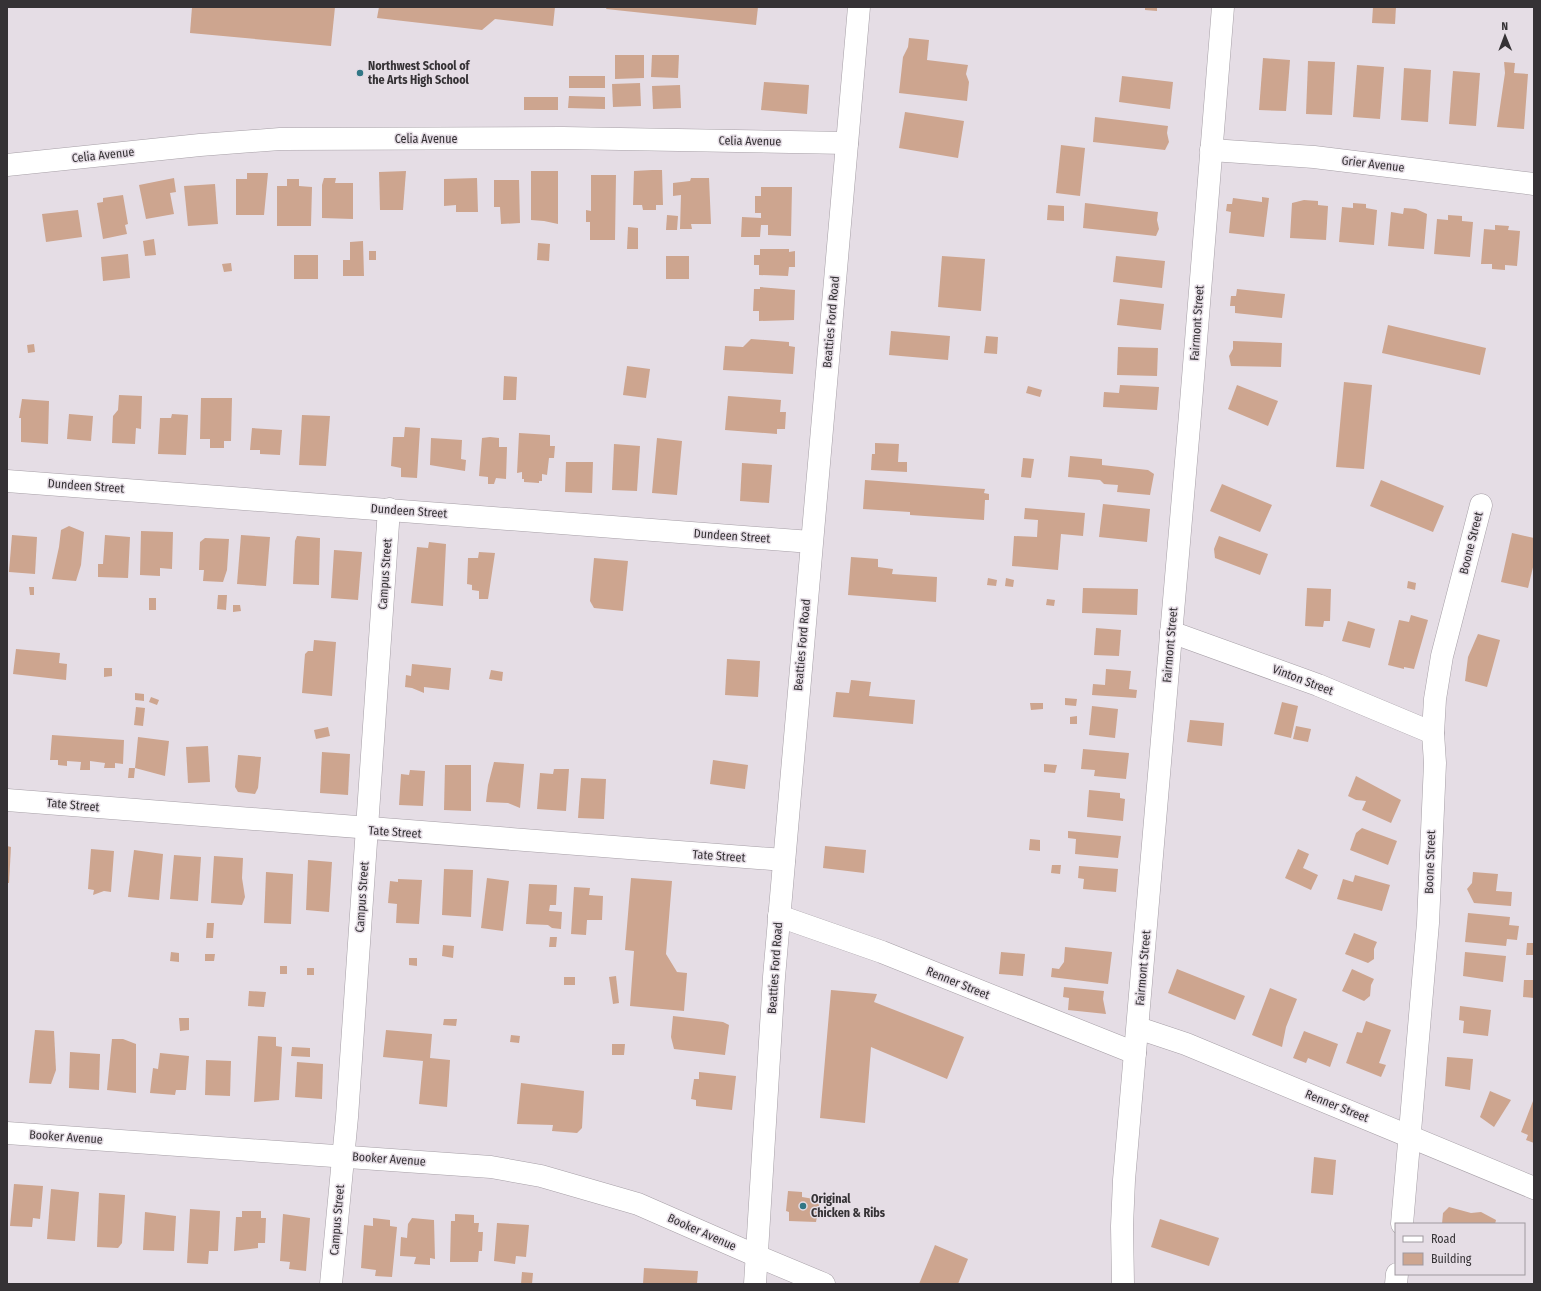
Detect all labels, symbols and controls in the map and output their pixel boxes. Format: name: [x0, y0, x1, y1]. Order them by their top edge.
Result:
north arrow: [1485, 16, 1525, 56]
text: N: [1501, 20, 1508, 33]
place label: Northwest School of the Arts High School: [368, 59, 471, 87]
marker: Northwest School of the Arts High School: [355, 68, 365, 78]
street label: Celia Avenue: [395, 132, 457, 146]
street label: Celia Avenue: [719, 133, 782, 149]
street label: Celia Avenue: [71, 145, 135, 165]
street label: Grier Avenue: [1341, 153, 1405, 175]
street label: Beatties Ford Road: [820, 275, 842, 369]
street label: Fairmont Street: [1187, 285, 1207, 361]
street label: Dundeen Street: [47, 476, 125, 496]
street label: Dundeen Street: [370, 501, 448, 521]
street label: Boone Street: [1456, 510, 1486, 576]
street label: Dundeen Street: [693, 526, 771, 546]
street label: Campus Street: [376, 538, 394, 610]
street label: Beatties Ford Road: [791, 598, 813, 692]
street label: Fairmont Street: [1160, 607, 1180, 683]
street label: Vinton Street: [1271, 662, 1336, 698]
street label: Tate Street: [46, 796, 100, 814]
street label: Tate Street: [368, 823, 422, 841]
street label: Boone Street: [1422, 830, 1438, 894]
street label: Tate Street: [692, 847, 746, 865]
street label: Campus Street: [353, 861, 371, 933]
street label: Beatties Ford Road: [765, 922, 785, 1014]
street label: Fairmont Street: [1133, 930, 1153, 1006]
street label: Renner Street: [924, 964, 992, 1002]
street label: Renner Street: [1303, 1087, 1371, 1125]
street label: Booker Avenue: [29, 1127, 103, 1147]
street label: Booker Avenue: [352, 1149, 426, 1169]
street label: Campus Street: [327, 1184, 347, 1256]
place label: Original Chicken & Ribs: [811, 1192, 886, 1220]
marker: Original Chicken & Ribs: [798, 1201, 808, 1211]
street label: Booker Avenue: [666, 1211, 739, 1253]
legend: [1395, 1223, 1525, 1275]
text: Road: [1431, 1232, 1456, 1246]
text: Building: [1431, 1252, 1472, 1266]

